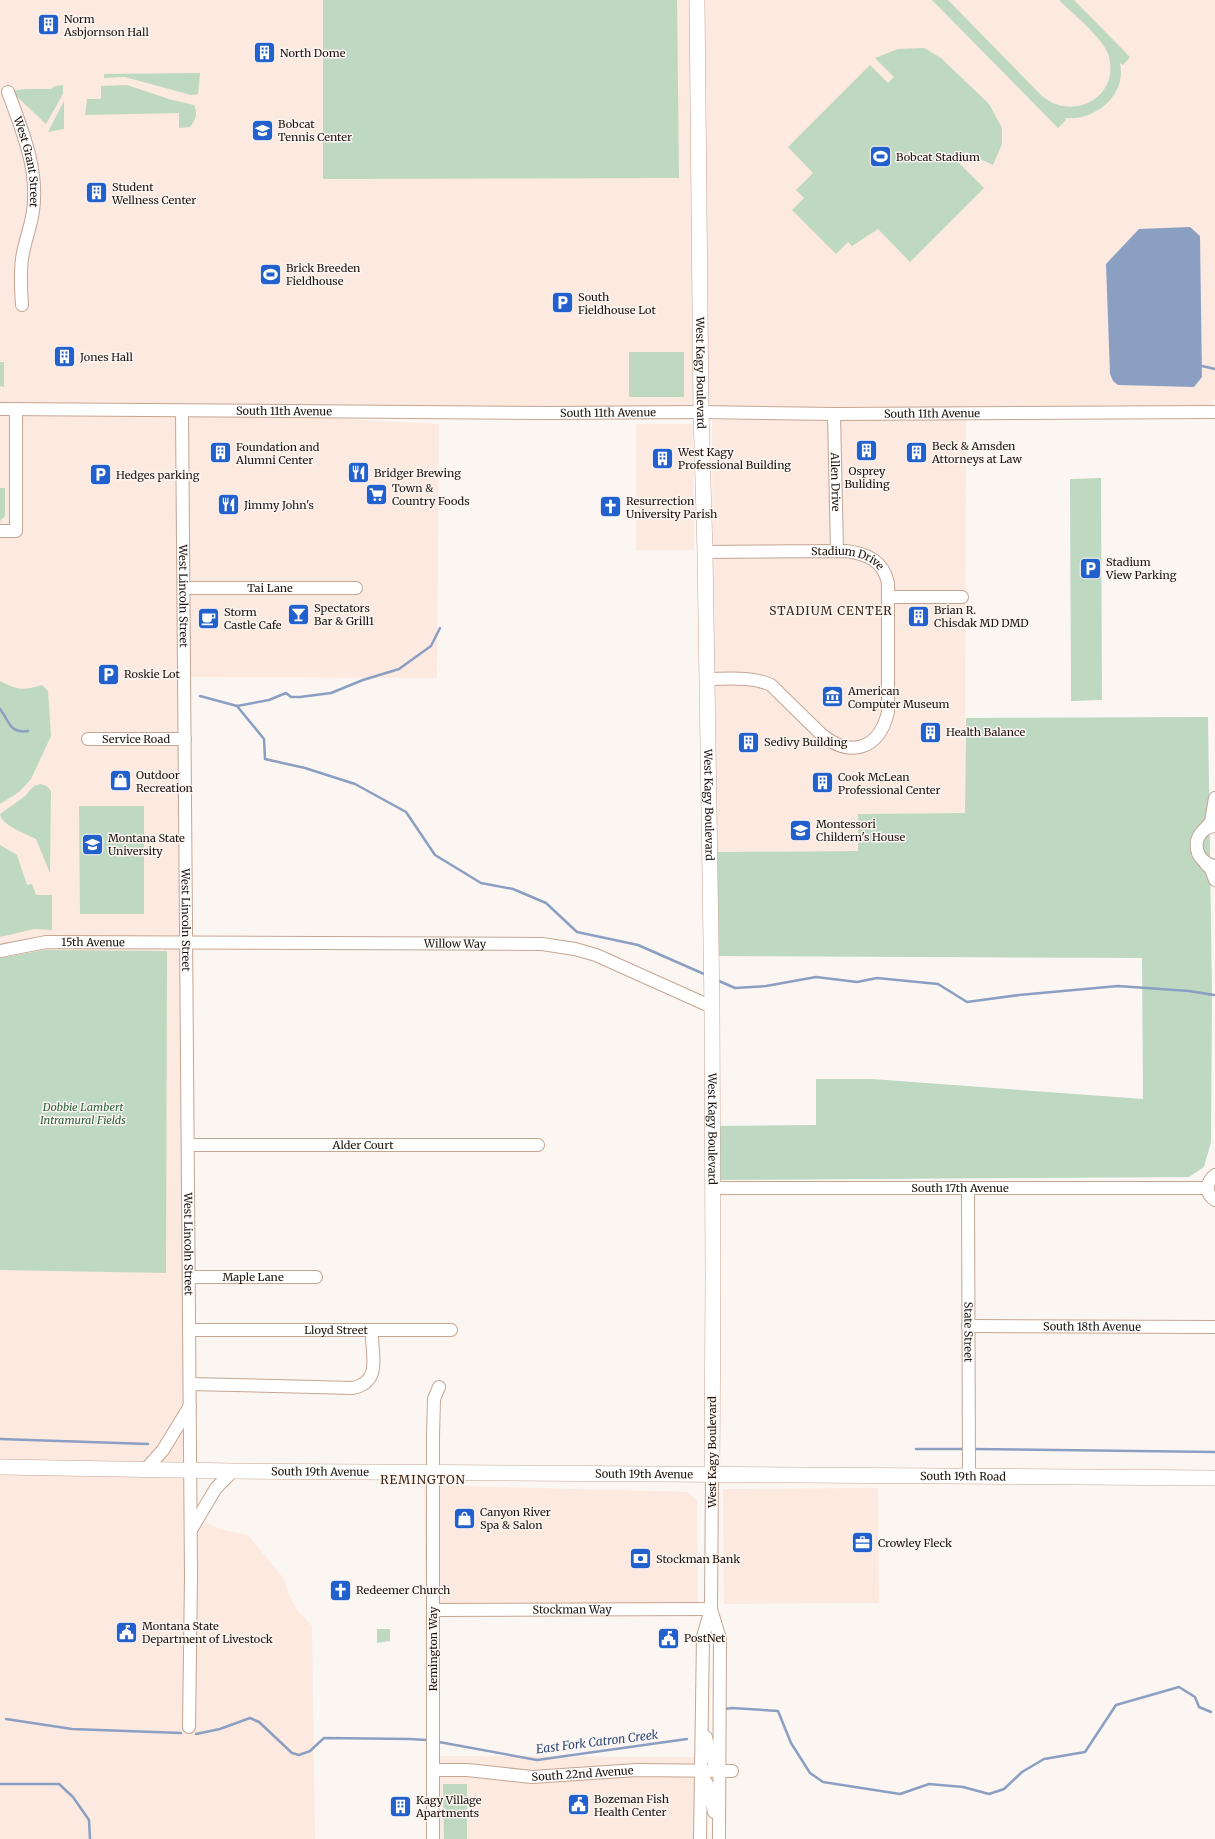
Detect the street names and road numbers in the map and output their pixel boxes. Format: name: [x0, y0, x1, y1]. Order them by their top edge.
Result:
street label: West Grant Street: [10, 114, 41, 209]
street label: West Kagy Boulevard: [693, 316, 708, 429]
street label: South 11th Avenue: [236, 404, 332, 418]
street label: South 11th Avenue: [560, 405, 656, 420]
street label: South 11th Avenue: [884, 406, 980, 421]
street label: Allen Drive: [828, 451, 843, 512]
street label: West Lincoln Street: [176, 543, 191, 648]
street label: Stadium Drive: [811, 544, 887, 573]
street label: Tai Lane: [247, 581, 293, 595]
street label: Service Road: [102, 732, 170, 746]
street label: West Kagy Boulevard: [701, 748, 717, 861]
street label: West Lincoln Street: [179, 867, 193, 972]
street label: 15th Avenue: [61, 935, 125, 949]
street label: Willow Way: [423, 937, 487, 951]
street label: West Kagy Boulevard: [705, 1072, 720, 1185]
street label: Alder Court: [332, 1138, 394, 1152]
street label: South 17th Avenue: [911, 1181, 1009, 1195]
street label: West Lincoln Street: [181, 1191, 196, 1296]
street label: Maple Lane: [222, 1270, 284, 1284]
street label: State Street: [961, 1302, 976, 1363]
street label: South 18th Avenue: [1043, 1319, 1141, 1334]
street label: Lloyd Street: [304, 1323, 368, 1337]
street label: West Kagy Boulevard: [705, 1396, 719, 1509]
street label: South 19th Avenue: [271, 1464, 369, 1479]
street label: South 19th Avenue: [595, 1467, 693, 1481]
street label: South 19th Road: [920, 1469, 1006, 1484]
street label: Stockman Way: [532, 1602, 612, 1617]
street label: Remington Way: [426, 1606, 440, 1691]
street label: South 22nd Avenue: [531, 1763, 634, 1784]

